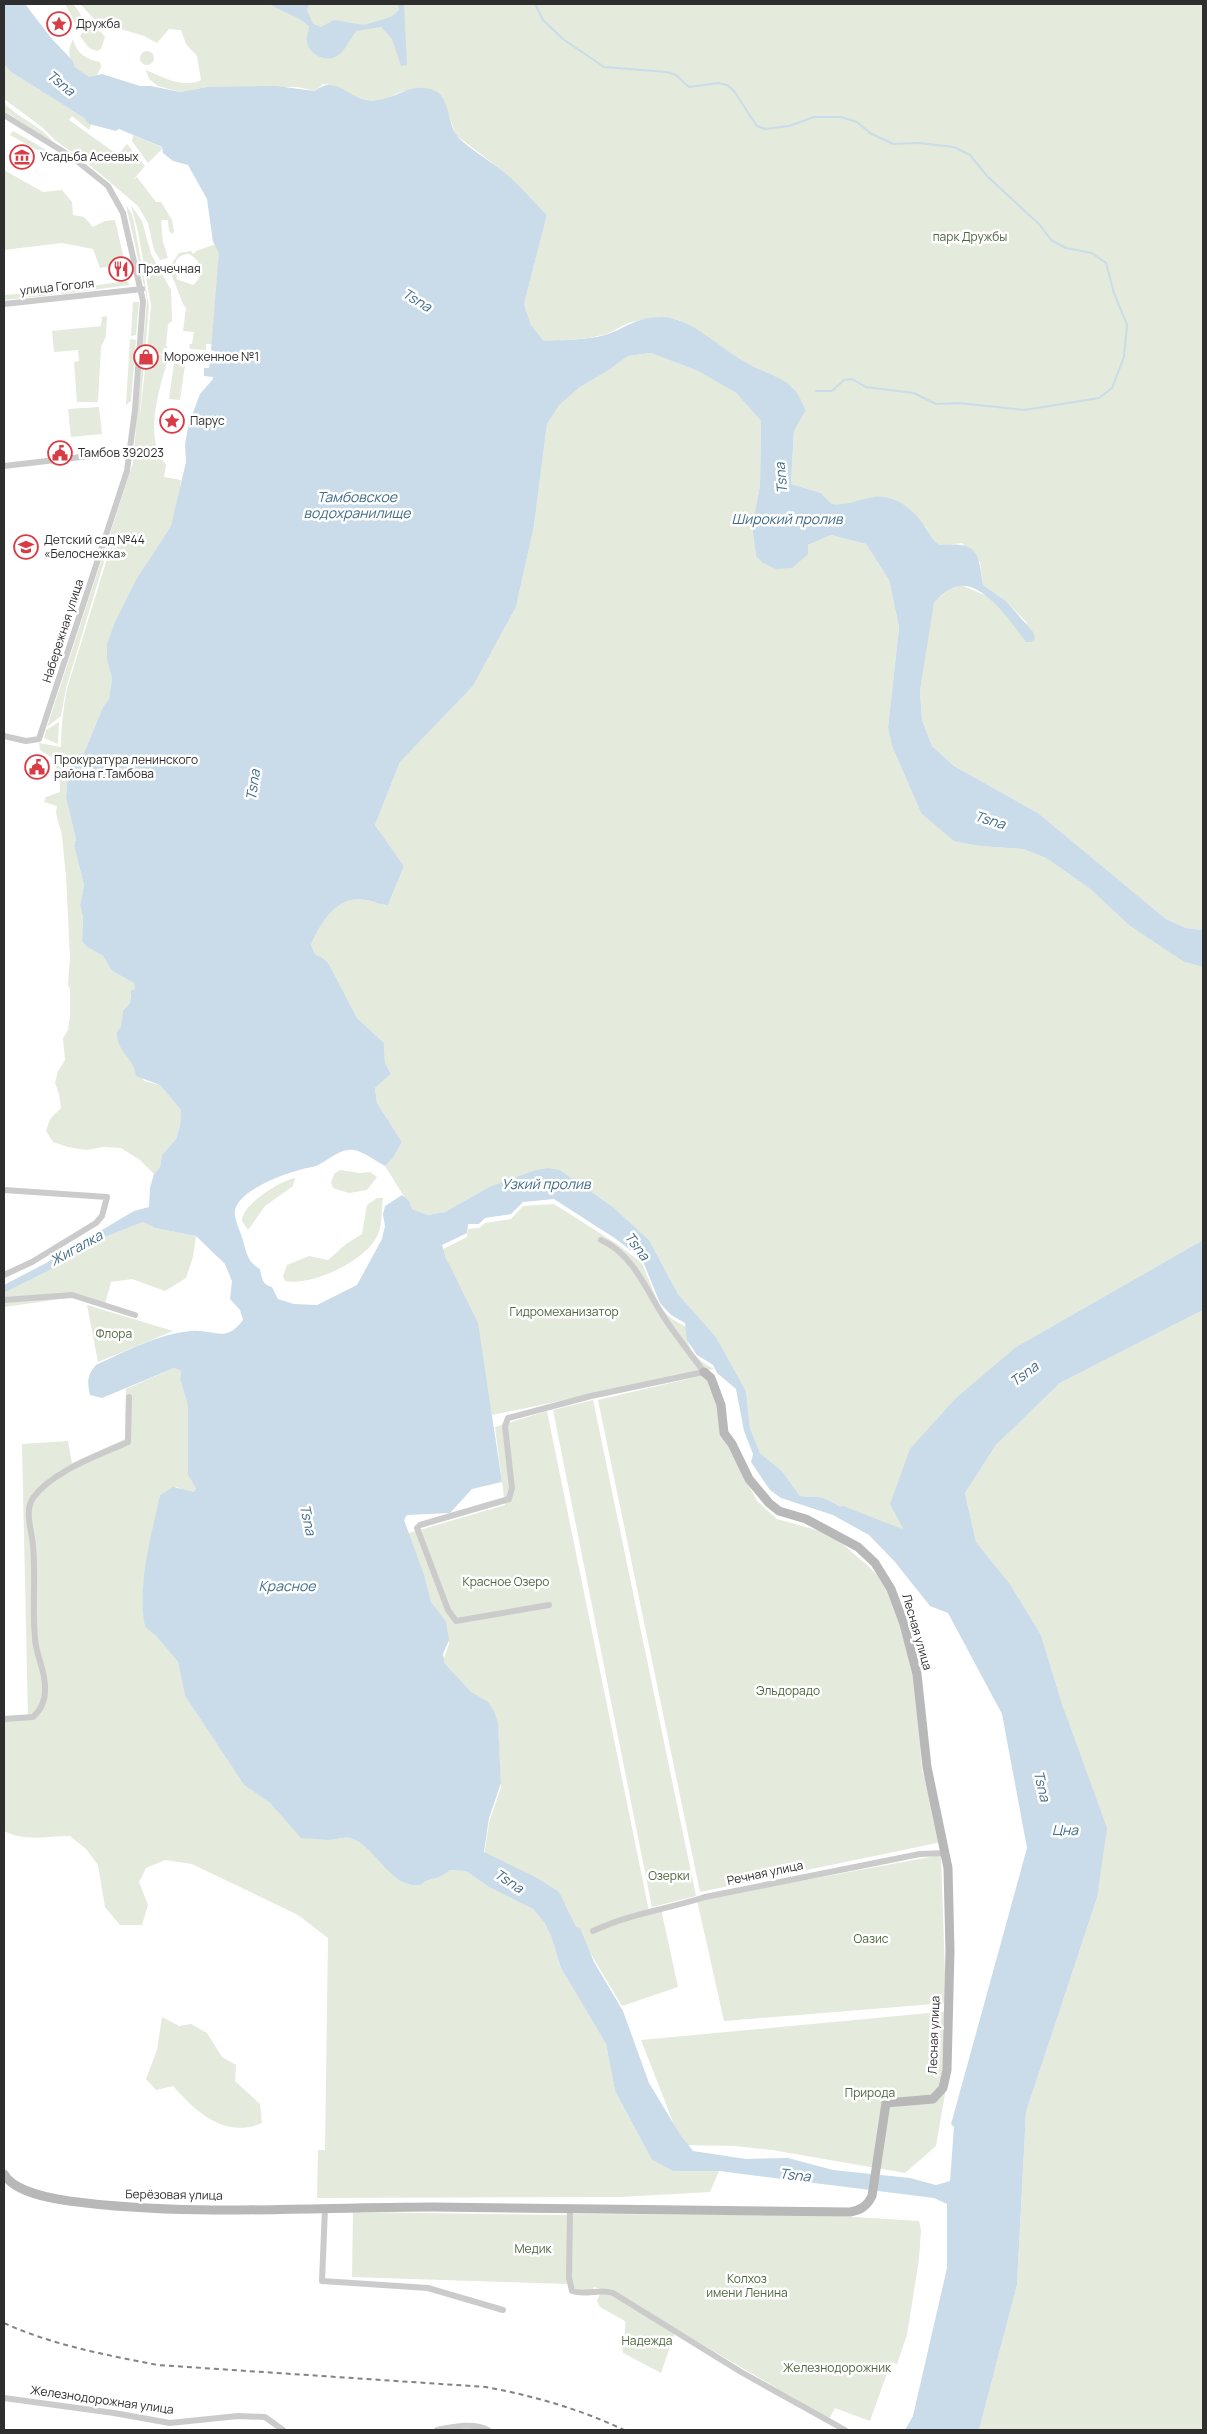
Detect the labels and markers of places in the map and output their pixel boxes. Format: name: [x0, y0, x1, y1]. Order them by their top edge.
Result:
place icon: Дружба: [46, 11, 72, 37]
place label: Дружба: [76, 15, 120, 32]
museum icon: Усадьба Асеевых: [9, 144, 35, 170]
place label: Усадьба Асеевых: [40, 148, 139, 165]
restaurant icon: Прачечная: [108, 256, 134, 282]
place label: Прачечная: [138, 260, 201, 277]
shop icon: Мороженное №1: [133, 344, 159, 370]
place label: Мороженное №1: [164, 348, 259, 365]
place icon: Парус: [159, 408, 185, 434]
place label: Парус: [190, 412, 225, 429]
public building icon: Тамбов 392023: [47, 440, 73, 466]
place label: Тамбов 392023: [78, 444, 164, 461]
place label: Детский сад №44 «Белоснежка»: [44, 531, 145, 562]
school or university icon: Детский сад №44 «Белоснежка»: [13, 534, 39, 560]
place label: Прокуратура ленинского района г.Тамбова: [54, 751, 198, 782]
public building icon: Прокуратура ленинского района г.Тамбова: [24, 754, 50, 780]

